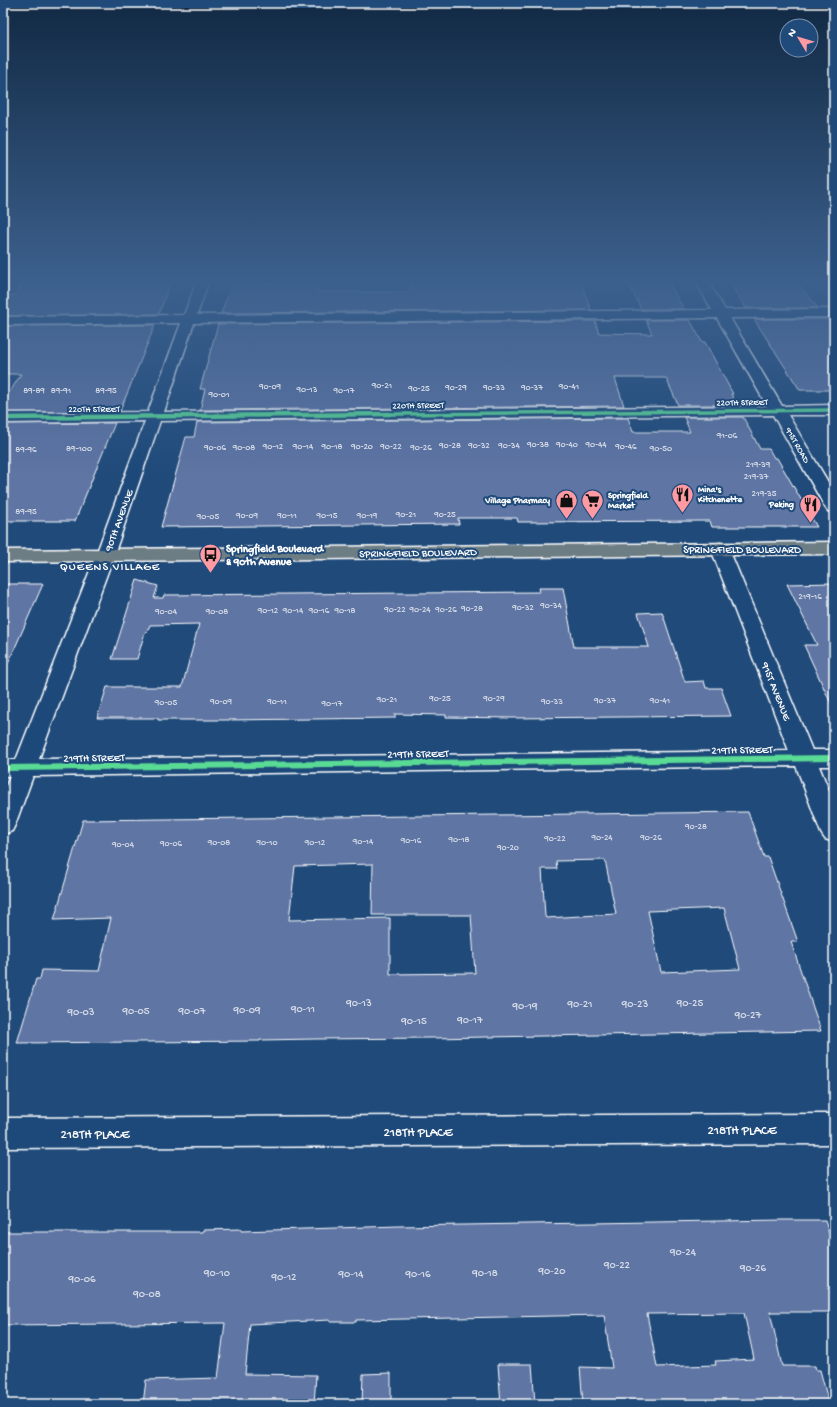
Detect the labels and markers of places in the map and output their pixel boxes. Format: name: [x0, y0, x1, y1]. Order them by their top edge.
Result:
restaurant icon: Mina's Kitchenette: [669, 481, 695, 514]
place label: Mina's Kitchenette: [697, 485, 742, 506]
shop icon: Village Pharmacy: [553, 487, 579, 520]
supermarket icon: Springfield Market: [579, 487, 605, 520]
place label: Springfield Market: [608, 490, 649, 512]
restaurant icon: Peking: [797, 491, 823, 524]
place label: Village Pharmacy: [484, 496, 551, 507]
place label: Peking: [768, 500, 794, 511]
bus stop icon: Springfield Boulevard & 90th Avenue: [198, 541, 224, 574]
place label: Springfield Boulevard & 90th Avenue: [226, 543, 325, 569]

